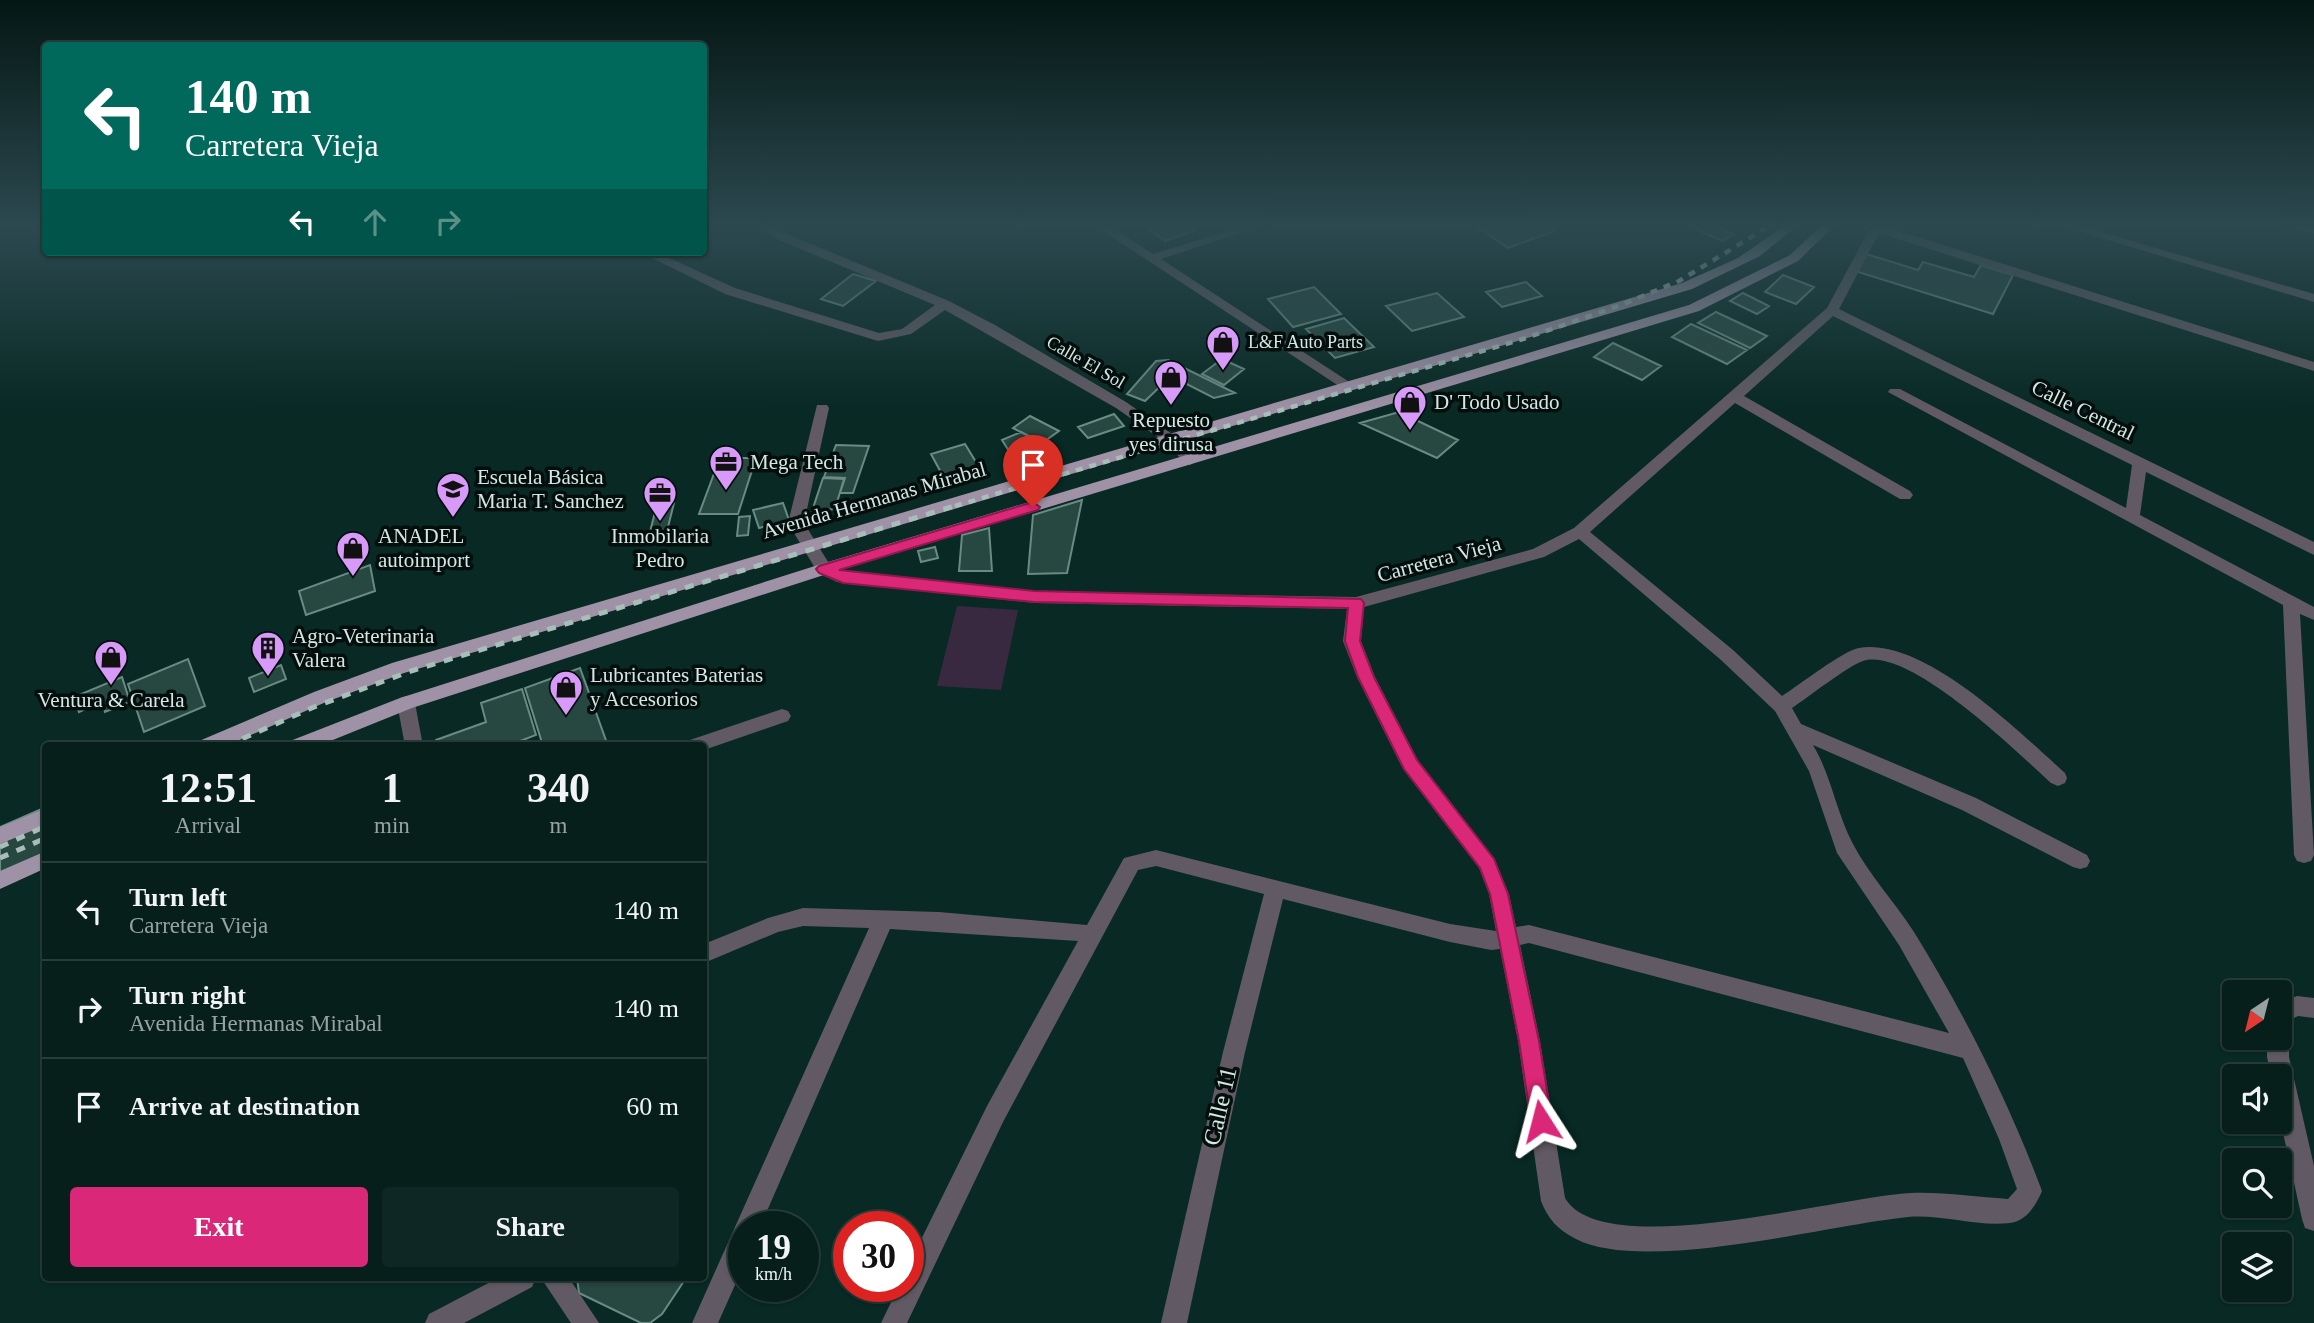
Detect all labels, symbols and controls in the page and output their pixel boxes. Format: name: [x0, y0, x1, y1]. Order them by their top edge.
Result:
text: 140 m: [185, 69, 312, 124]
icon: left: [70, 70, 161, 161]
text: Carretera Vieja: [185, 127, 379, 163]
icon: left: [283, 203, 321, 241]
icon: ahead: [356, 203, 394, 241]
icon: right: [429, 203, 467, 241]
shop icon: L&F Auto Parts: [1204, 323, 1242, 372]
street label: Calle El Sol: [1043, 332, 1129, 392]
place label: L&F Auto Parts: [1248, 332, 1363, 352]
shop icon: Repuesto yes dirusa: [1152, 358, 1190, 407]
street label: Calle Central: [2028, 375, 2138, 445]
shop icon: D' Todo Usado: [1391, 383, 1429, 432]
place label: D' Todo Usado: [1434, 390, 1560, 414]
place label: Repuesto yes dirusa: [1129, 408, 1214, 456]
pin: [1003, 435, 1063, 507]
office icon: Mega Tech: [707, 443, 745, 492]
icon: arrive: [1014, 446, 1052, 484]
place label: Mega Tech: [750, 450, 844, 474]
street label: Avenida Hermanas Mirabal: [759, 456, 989, 543]
place label: Escuela Básica Maria T. Sanchez: [477, 465, 624, 513]
school or university icon: Escuela Básica Maria T. Sanchez: [434, 470, 472, 519]
office icon: Inmobilaria Pedro: [641, 474, 679, 523]
place label: ANADEL autoimport: [378, 524, 470, 572]
place label: Inmobilaria Pedro: [611, 524, 710, 572]
shop icon: ANADEL autoimport: [334, 529, 372, 578]
street label: Carretera Vieja: [1374, 531, 1504, 587]
place label: Agro-Veterinaria Valera: [292, 624, 435, 672]
building icon: Agro-Veterinaria Valera: [249, 629, 287, 678]
shop icon: Ventura & Carela: [92, 638, 130, 687]
place label: Lubricantes Baterias y Accesorios: [590, 663, 763, 711]
shop icon: Lubricantes Baterias y Accesorios: [547, 668, 585, 717]
place label: Ventura & Carela: [38, 688, 185, 712]
text: 12:51: [159, 765, 257, 811]
text: 1: [381, 765, 402, 811]
text: 340: [527, 765, 590, 811]
text: Arrival: [175, 813, 241, 838]
text: min: [374, 813, 410, 838]
text: m: [549, 813, 567, 838]
text: Turn left: [129, 883, 227, 912]
icon: left: [70, 892, 108, 930]
text: 140 m: [613, 896, 679, 925]
text: Carretera Vieja: [129, 913, 268, 938]
north arrow: [2222, 980, 2292, 1050]
map controls: [2222, 980, 2292, 1302]
text: Turn right: [129, 981, 246, 1010]
icon: right: [70, 990, 108, 1028]
text: 140 m: [613, 994, 679, 1023]
text: Avenida Hermanas Mirabal: [129, 1011, 383, 1036]
street label: Calle 11: [1198, 1064, 1242, 1148]
button: sound: [2222, 1064, 2292, 1134]
position arrow: [1504, 1084, 1578, 1158]
icon: arrive: [70, 1088, 108, 1126]
text: Arrive at destination: [129, 1092, 360, 1121]
text: 60 m: [626, 1092, 679, 1121]
button: search: [2222, 1148, 2292, 1218]
button: Exit: [70, 1187, 368, 1267]
button: Share: [382, 1187, 679, 1267]
speed limit sign: 30: [833, 1211, 924, 1302]
text: 19: [756, 1228, 791, 1267]
button: layers: [2222, 1232, 2292, 1302]
text: km/h: [755, 1264, 792, 1284]

